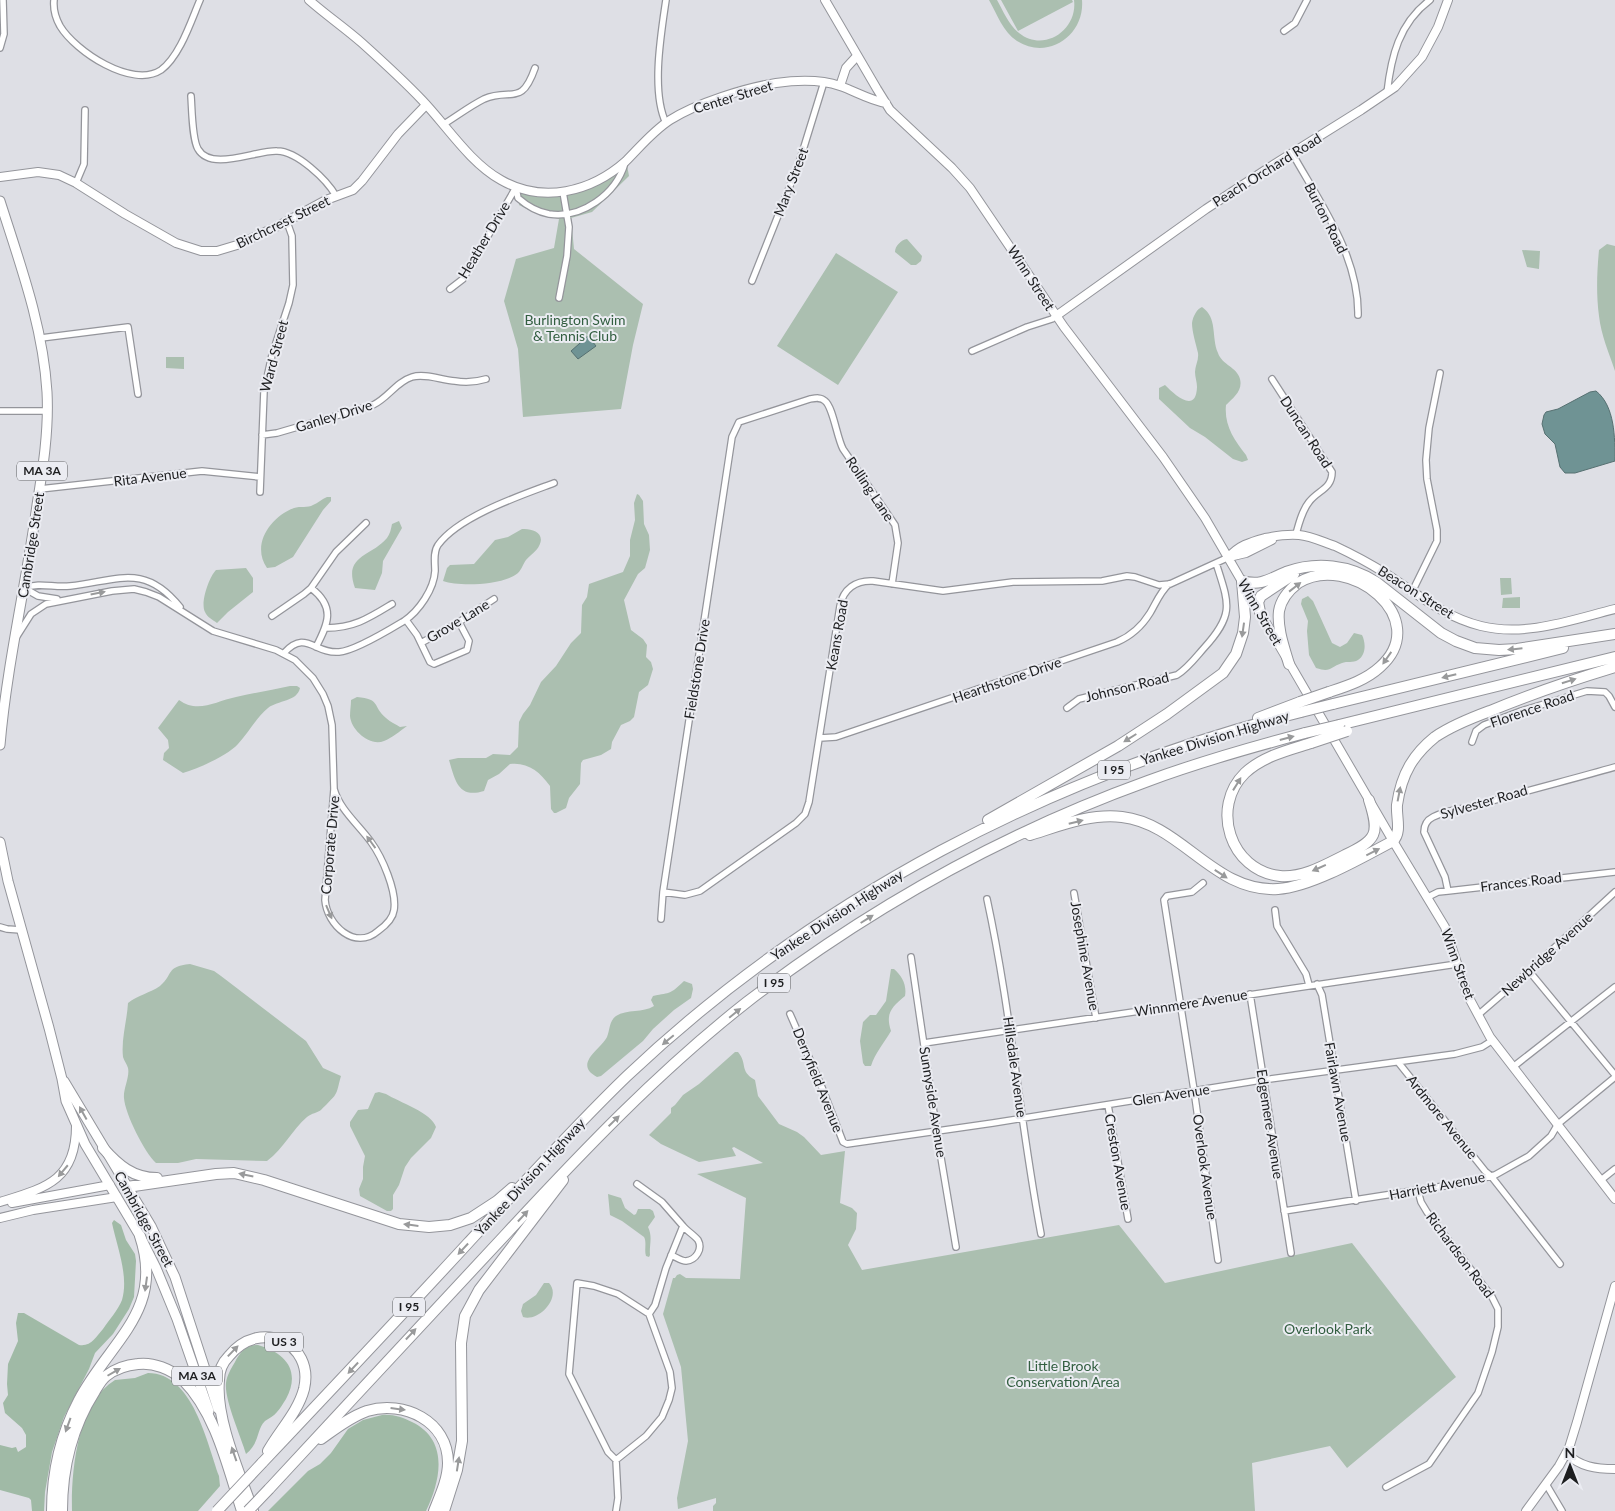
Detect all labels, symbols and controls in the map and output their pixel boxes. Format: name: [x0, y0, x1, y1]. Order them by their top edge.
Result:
street label: Center Street: [691, 76, 775, 117]
street label: Peach Orchard Road: [1209, 129, 1324, 210]
street label: Mary Street: [770, 145, 811, 219]
street label: Burton Road: [1301, 180, 1352, 256]
street label: Birchcrest Street: [233, 192, 332, 252]
street label: Heather Drive: [454, 198, 513, 281]
street label: Winn Street: [1004, 242, 1059, 313]
park label: Burlington Swim & Tennis Club: [524, 311, 626, 344]
street label: Ward Street: [256, 318, 291, 394]
street label: Duncan Road: [1277, 393, 1336, 471]
street label: Ganley Drive: [293, 396, 374, 435]
street label: Rolling Lane: [843, 453, 898, 524]
road number: MA 3A: [17, 462, 67, 481]
street label: Rita Avenue: [112, 464, 187, 489]
street label: Cambridge Street: [14, 491, 47, 599]
street label: Beacon Street: [1375, 562, 1457, 622]
street label: Winn Street: [1235, 576, 1286, 648]
one-way arrow: [1288, 581, 1301, 592]
one-way arrow: [90, 589, 106, 597]
street label: Grove Lane: [423, 595, 492, 646]
street label: Keans Road: [822, 598, 851, 672]
street label: Fieldstone Drive: [680, 618, 713, 720]
one-way arrow: [1239, 622, 1247, 638]
one-way arrow: [1507, 645, 1523, 653]
one-way arrow: [1382, 651, 1392, 665]
street label: Hearthstone Drive: [950, 653, 1063, 706]
street label: Johnson Road: [1083, 668, 1171, 705]
one-way arrow: [1441, 672, 1456, 680]
one-way arrow: [1562, 676, 1577, 684]
street label: Florence Road: [1488, 686, 1576, 731]
street label: Yankee Division Highway: [1139, 707, 1292, 768]
one-way arrow: [1123, 734, 1136, 743]
one-way arrow: [1279, 734, 1294, 742]
road number: I 95: [1098, 760, 1130, 780]
one-way arrow: [1232, 777, 1242, 791]
street label: Sylvester Road: [1438, 781, 1529, 822]
one-way arrow: [1396, 786, 1404, 802]
street label: Corporate Drive: [317, 795, 342, 895]
one-way arrow: [1068, 818, 1083, 826]
one-way arrow: [366, 835, 376, 849]
one-way arrow: [1365, 848, 1380, 856]
one-way arrow: [1312, 864, 1326, 872]
street label: Yankee Division Highway: [767, 865, 907, 964]
street label: Frances Road: [1479, 868, 1563, 895]
one-way arrow: [1214, 869, 1228, 878]
street label: Josephine Avenue: [1068, 900, 1103, 1012]
one-way arrow: [325, 905, 333, 920]
street label: Newbridge Avenue: [1498, 908, 1596, 999]
one-way arrow: [861, 914, 874, 923]
street label: Winn Street: [1438, 926, 1479, 1001]
road number: I 95: [758, 974, 790, 992]
street label: Winnmere Avenue: [1133, 985, 1249, 1020]
one-way arrow: [728, 1007, 741, 1018]
street label: Hillsdale Avenue: [1000, 1015, 1031, 1118]
street label: Derryfield Avenue: [790, 1025, 847, 1135]
one-way arrow: [662, 1035, 675, 1046]
street label: Fairlawn Avenue: [1321, 1041, 1356, 1143]
street label: Sunnyside Avenue: [916, 1045, 951, 1159]
street label: Edgemere Avenue: [1253, 1068, 1288, 1180]
street label: Ardmore Avenue: [1403, 1071, 1481, 1162]
street label: Glen Avenue: [1131, 1080, 1211, 1109]
one-way arrow: [79, 1107, 88, 1120]
street label: Creston Avenue: [1102, 1112, 1135, 1212]
street label: Overlook Avenue: [1190, 1113, 1221, 1221]
street label: Yankee Division Highway: [471, 1114, 589, 1239]
one-way arrow: [607, 1115, 619, 1127]
one-way arrow: [58, 1164, 69, 1177]
street label: Cambridge Street: [111, 1168, 178, 1270]
street label: Harriett Avenue: [1387, 1168, 1486, 1203]
one-way arrow: [237, 1171, 253, 1179]
street label: Richardson Road: [1423, 1209, 1498, 1301]
one-way arrow: [517, 1210, 529, 1222]
one-way arrow: [402, 1221, 418, 1229]
one-way arrow: [457, 1242, 469, 1254]
one-way arrow: [142, 1276, 150, 1292]
road number: I 95: [393, 1298, 425, 1316]
park label: Overlook Park: [1284, 1320, 1373, 1337]
one-way arrow: [405, 1329, 417, 1341]
road number: US 3: [265, 1332, 303, 1351]
one-way arrow: [227, 1346, 239, 1358]
park label: Little Brook Conservation Area: [1006, 1357, 1120, 1390]
one-way arrow: [347, 1361, 358, 1374]
road number: MA 3A: [172, 1366, 222, 1385]
one-way arrow: [107, 1367, 120, 1376]
one-way arrow: [390, 1405, 406, 1413]
one-way arrow: [64, 1418, 72, 1433]
north arrow: [1545, 1441, 1595, 1491]
text: N: [1565, 1444, 1575, 1461]
one-way arrow: [229, 1446, 237, 1461]
one-way arrow: [454, 1456, 462, 1472]

